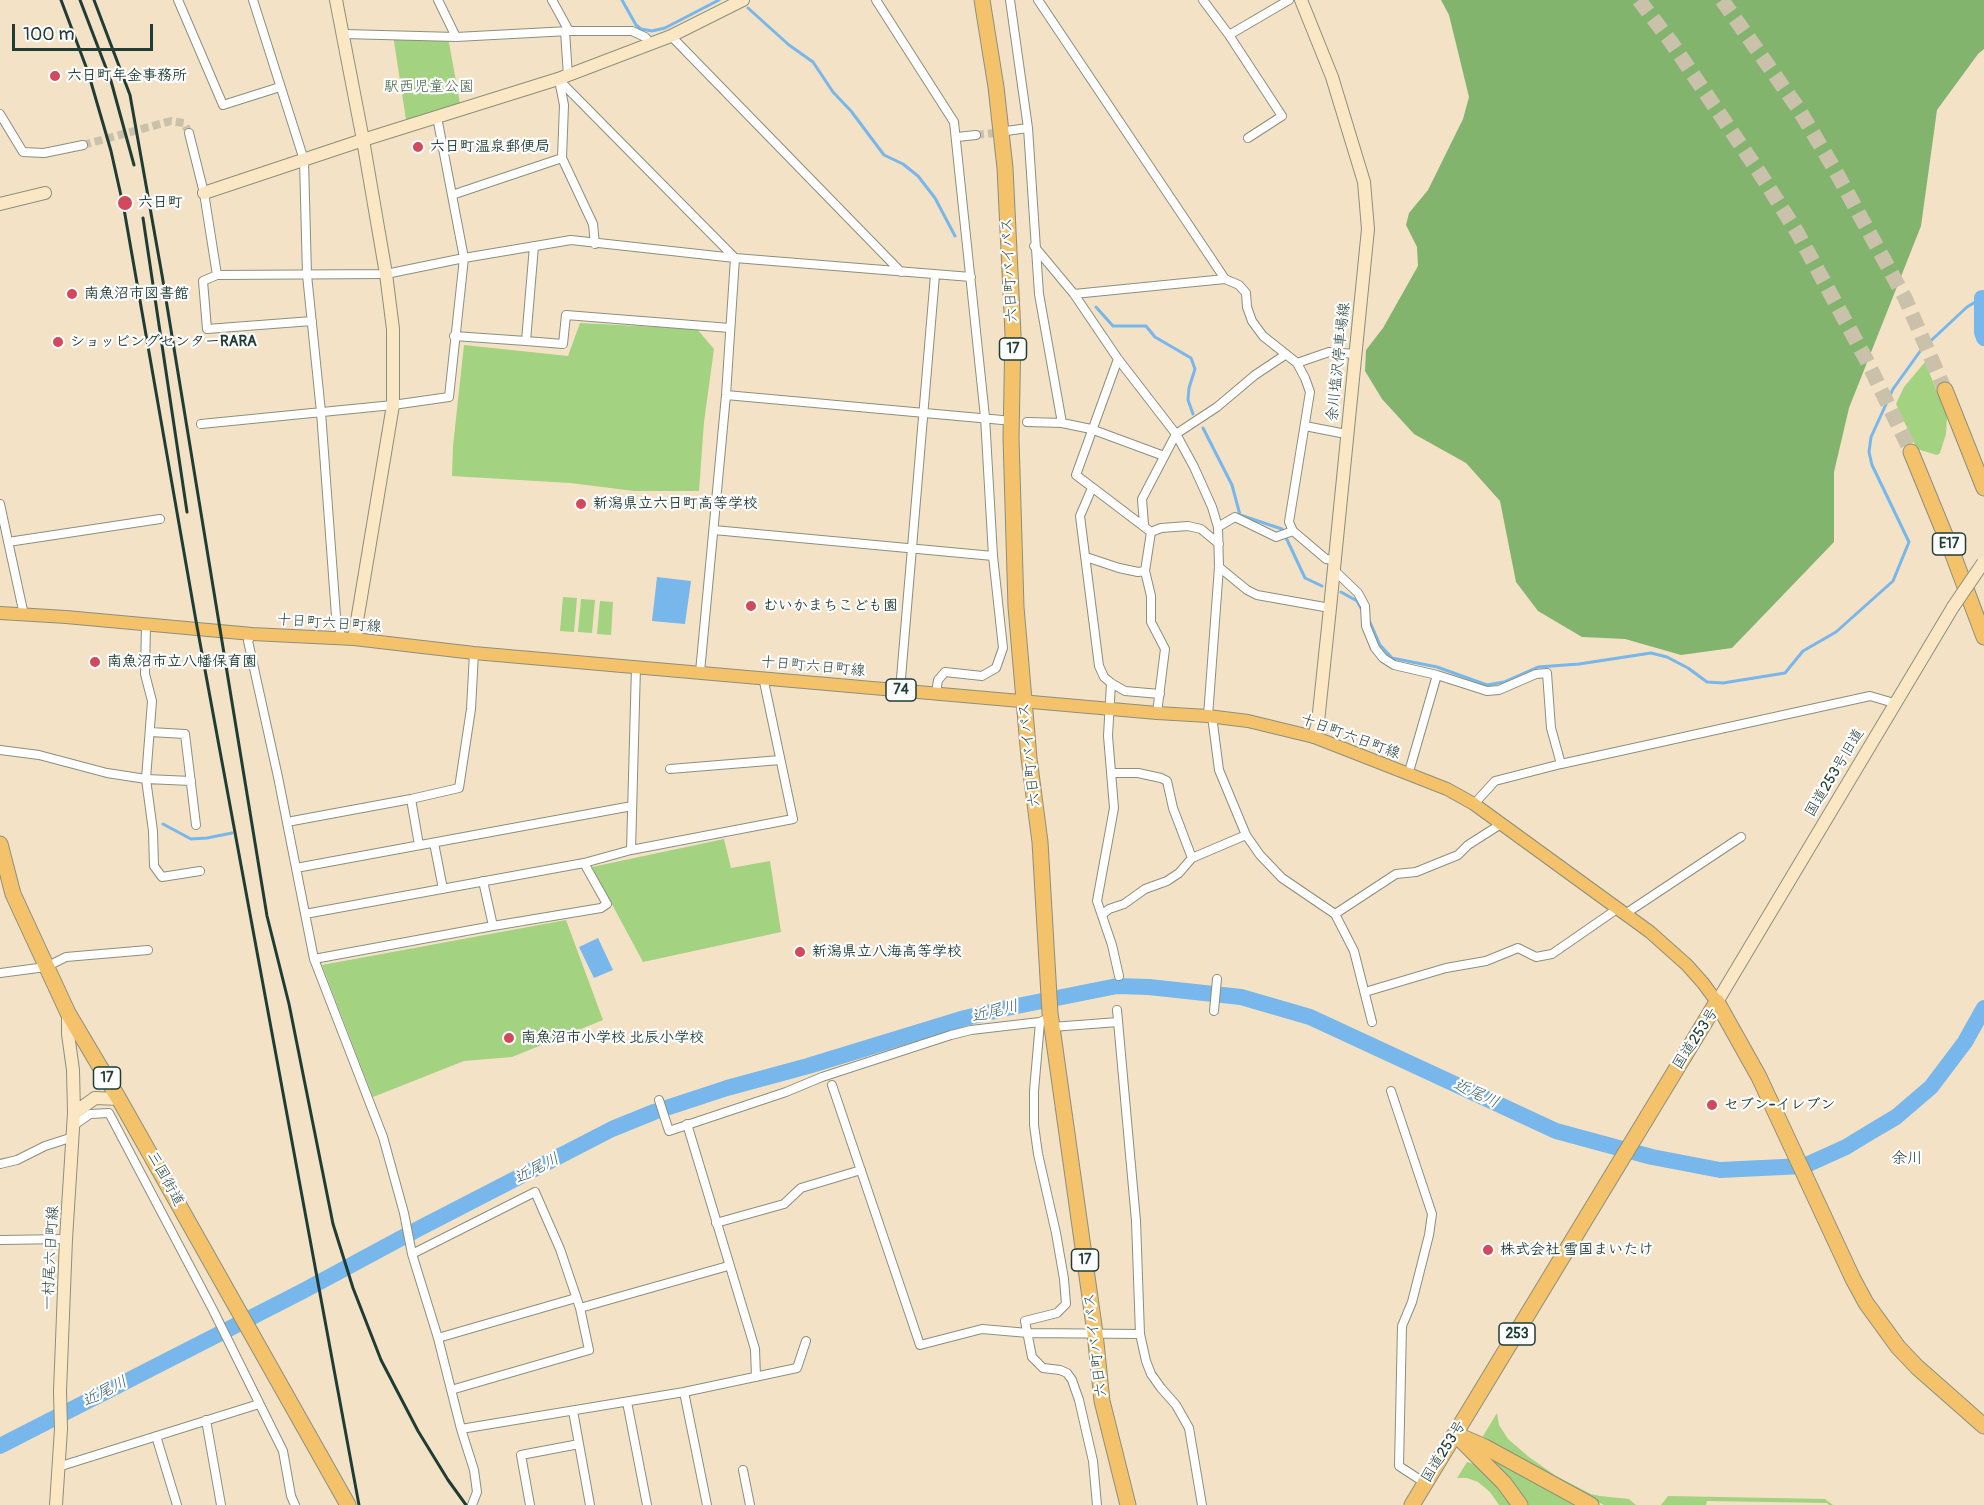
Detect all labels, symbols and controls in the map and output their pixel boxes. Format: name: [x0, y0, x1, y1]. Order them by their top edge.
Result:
scale bar: [15, 12, 156, 50]
text: 100 m: [23, 23, 75, 46]
place label: 六日町年金事務所: [67, 67, 187, 85]
marker: 六日町年金事務所: [48, 69, 62, 83]
park label: 駅西児童公園: [384, 78, 474, 96]
place label: 六日町温泉郵便局: [430, 138, 550, 156]
marker: 六日町温泉郵便局: [411, 140, 425, 154]
marker: 六日町: [116, 194, 134, 212]
place label: 六日町: [138, 194, 183, 212]
street label: 六日町バイパス: [998, 217, 1022, 323]
place label: 南魚沼市図書館: [84, 285, 189, 303]
marker: 南魚沼市図書館: [65, 287, 79, 301]
street label: 余川塩沢停車場線: [1324, 301, 1354, 423]
place label: ショッピングセンターRARA: [70, 333, 257, 351]
marker: ショッピングセンターRARA: [51, 335, 65, 349]
road number: 17: [1000, 338, 1026, 360]
place label: 新潟県立六日町高等学校: [593, 495, 758, 513]
marker: 新潟県立六日町高等学校: [574, 497, 588, 511]
road number: E17: [1932, 533, 1966, 555]
place label: むいかまちこども園: [763, 597, 898, 615]
marker: むいかまちこども園: [744, 599, 758, 613]
street label: 十日町六日町線: [276, 611, 382, 637]
place label: 南魚沼市立八幡保育園: [107, 653, 257, 671]
street label: 十日町六日町線: [760, 653, 866, 681]
marker: 南魚沼市立八幡保育園: [88, 655, 102, 669]
road number: 74: [886, 679, 916, 701]
street label: 六日町バイパス: [1016, 702, 1044, 808]
street label: 十日町六日町線: [1298, 711, 1402, 763]
street label: 国道253号旧道: [1802, 726, 1868, 820]
place label: 新潟県立八海高等学校: [812, 943, 962, 961]
marker: 新潟県立八海高等学校: [793, 945, 807, 959]
water label: 近尾川: [969, 997, 1021, 1027]
street label: 国道253号: [1669, 1005, 1723, 1073]
place label: 南魚沼市小学校 北辰小学校: [521, 1029, 704, 1047]
marker: 南魚沼市小学校 北辰小学校: [502, 1031, 516, 1045]
road number: 17: [94, 1067, 120, 1089]
water label: 近尾川: [1450, 1075, 1502, 1113]
place label: セブン-イレブン: [1724, 1096, 1835, 1114]
marker: セブン-イレブン: [1705, 1098, 1719, 1112]
street label: 三国街道: [143, 1148, 187, 1210]
district label: 余川: [1891, 1149, 1923, 1169]
water label: 近尾川: [511, 1150, 563, 1188]
street label: 一村尾六日町線: [39, 1205, 63, 1311]
place label: 株式会社 雪国まいたけ: [1500, 1241, 1653, 1259]
marker: 株式会社 雪国まいたけ: [1481, 1243, 1495, 1257]
road number: 17: [1072, 1249, 1098, 1271]
street label: 六日町バイパス: [1081, 1292, 1111, 1398]
road number: 253: [1499, 1323, 1535, 1345]
water label: 近尾川: [79, 1373, 131, 1411]
street label: 国道253号: [1418, 1418, 1470, 1486]

